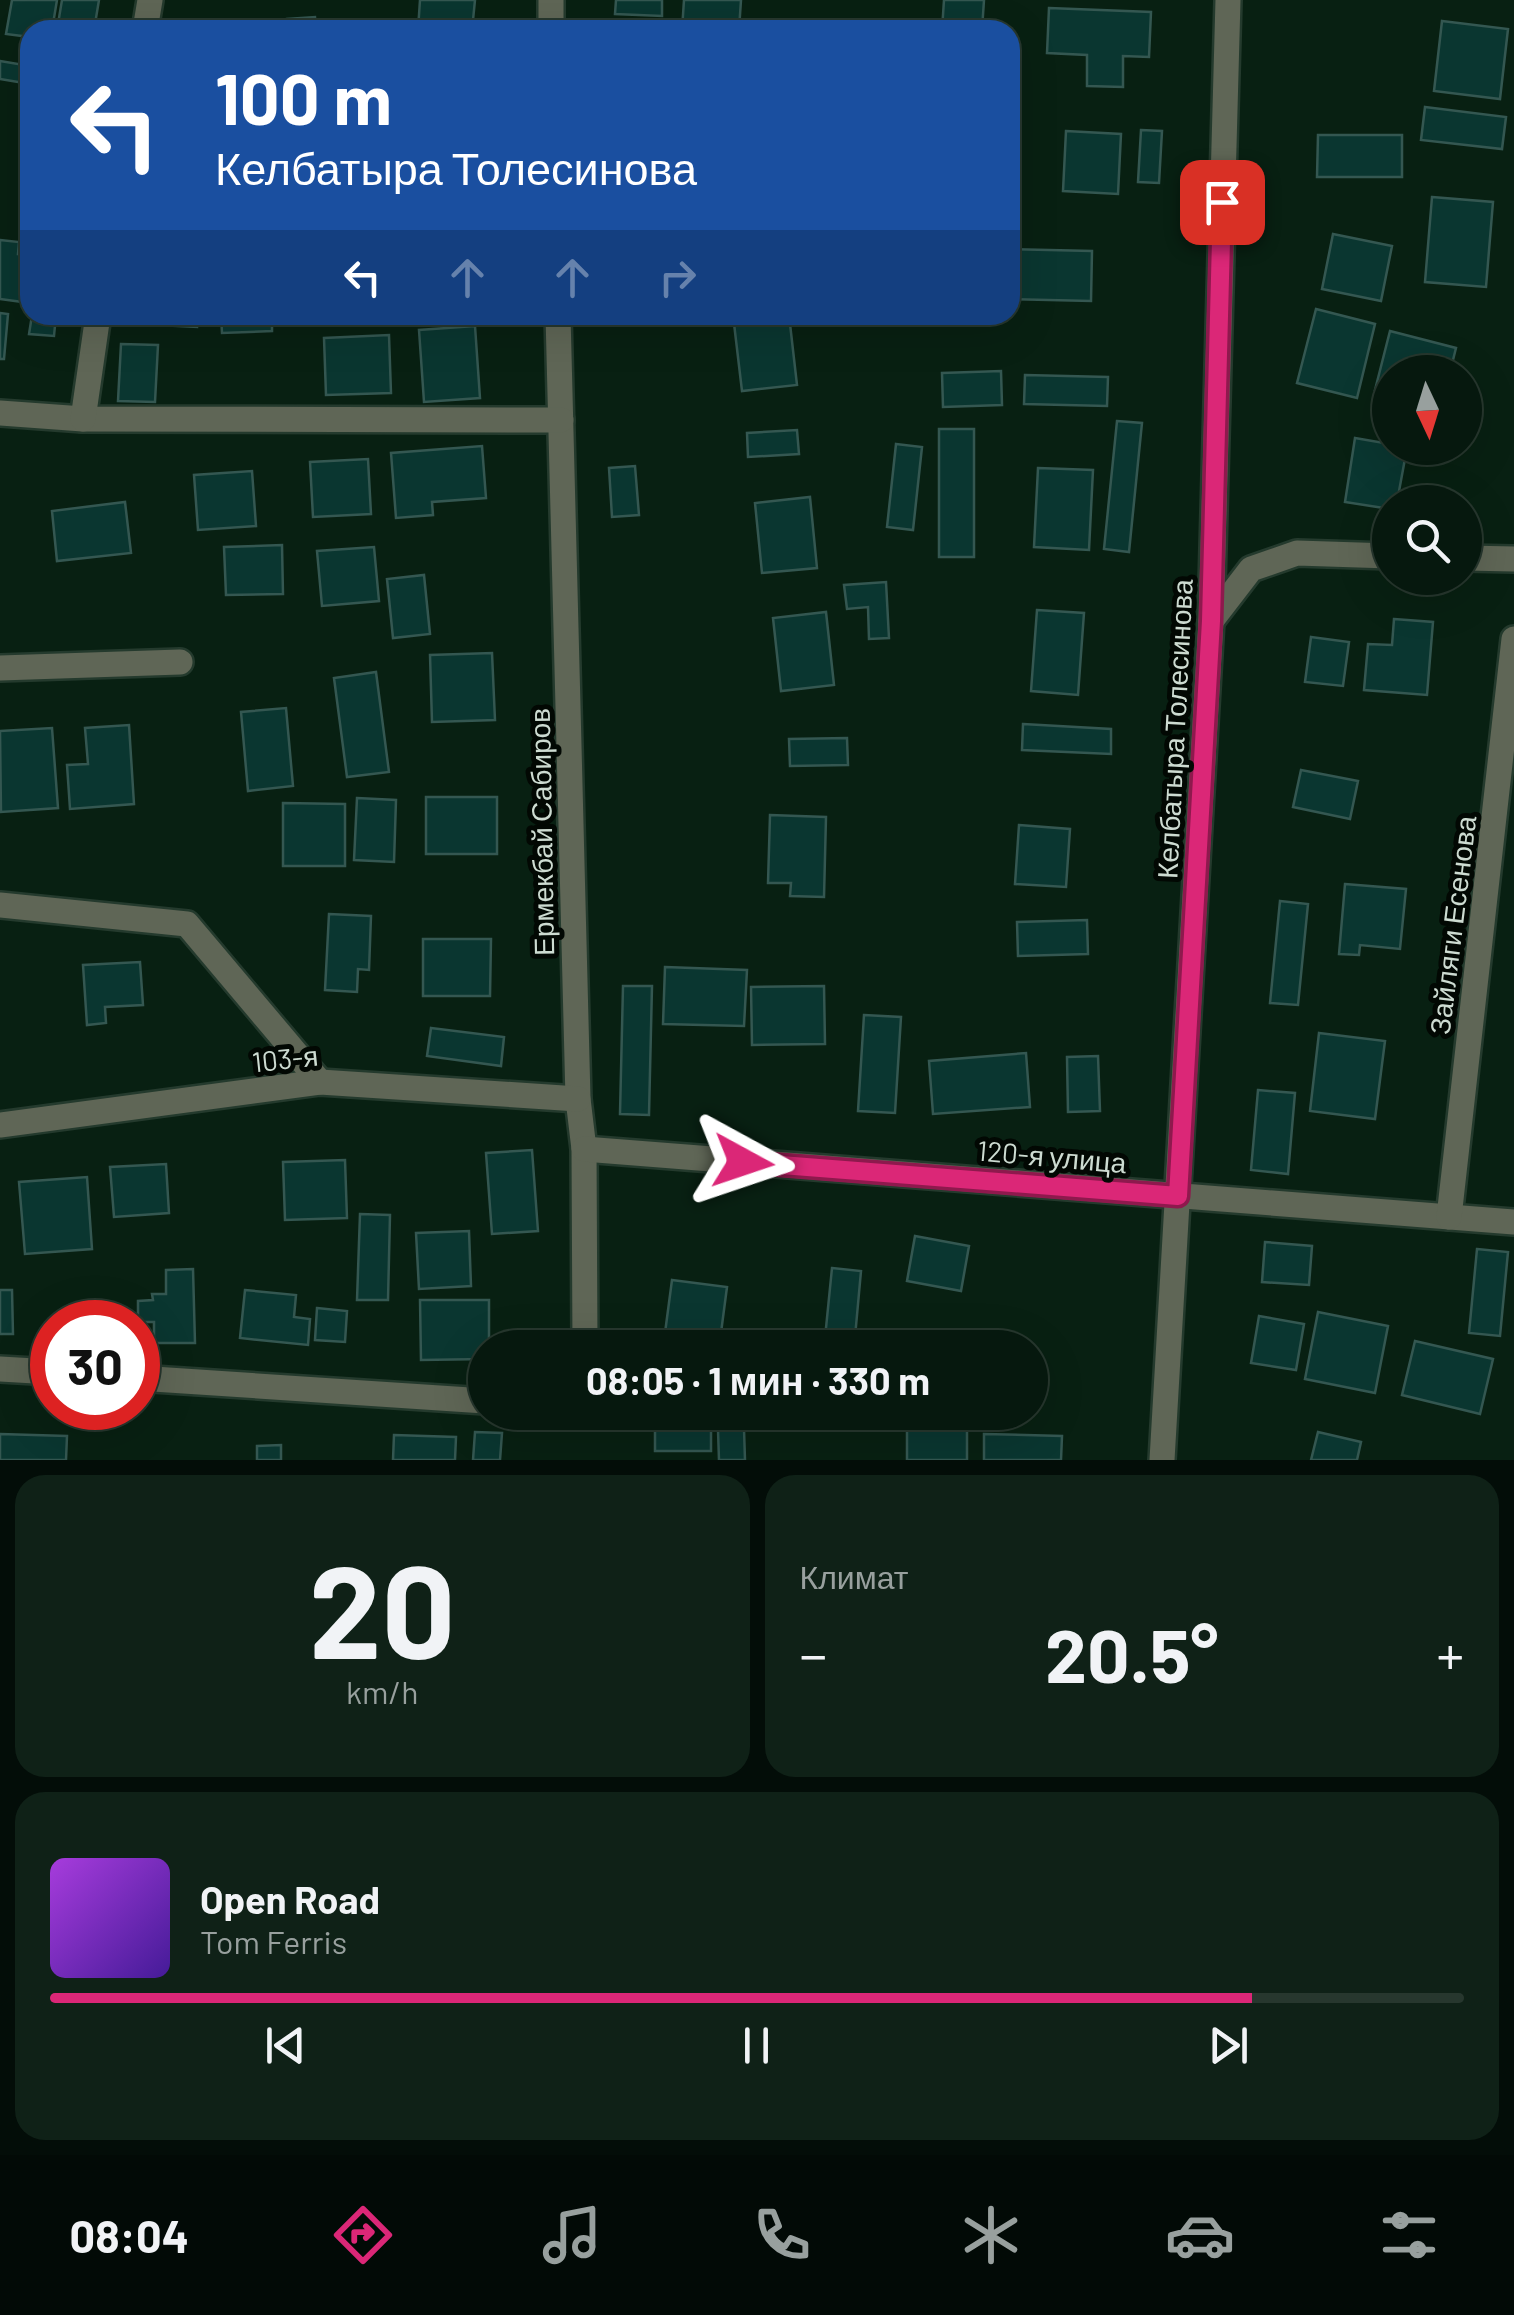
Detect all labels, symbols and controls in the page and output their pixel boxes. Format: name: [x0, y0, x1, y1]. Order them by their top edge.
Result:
text: 100 m: [215, 55, 392, 139]
icon: left: [50, 60, 180, 190]
text: Келбатыра Толесинова: [215, 140, 697, 194]
pin: [1180, 160, 1265, 245]
icon: arrive: [1195, 175, 1250, 230]
icon: left: [335, 250, 390, 305]
icon: ahead: [440, 250, 495, 305]
icon: ahead: [545, 250, 600, 305]
icon: right: [650, 250, 705, 305]
north arrow: [1372, 355, 1482, 465]
map controls: [1372, 355, 1482, 595]
button: search: [1372, 485, 1482, 595]
street label: Келбатыра Толесинова: [1149, 578, 1199, 880]
street label: Ермекбай Сабиров: [522, 708, 560, 956]
street label: Зайляги Есенова: [1422, 813, 1482, 1036]
street label: 103-я: [250, 1038, 320, 1078]
position arrow: [691, 1110, 795, 1214]
street label: 120-я улица: [976, 1133, 1128, 1179]
speed limit sign: 30: [30, 1300, 160, 1430]
text: 08:05 · 1 мин · 330 m: [586, 1357, 930, 1403]
text: 20: [309, 1529, 456, 1685]
text: Климат: [800, 1557, 908, 1595]
text: 20.5°: [1045, 1608, 1219, 1698]
text: −: [800, 1620, 827, 1686]
text: +: [1436, 1620, 1464, 1686]
text: km/h: [346, 1672, 418, 1710]
text: Open Road: [200, 1876, 380, 1922]
text: Tom Ferris: [200, 1922, 347, 1960]
icon: previous: [258, 2018, 313, 2073]
icon: pause: [729, 2018, 784, 2073]
icon: next: [1201, 2018, 1256, 2073]
icon: directions: [328, 2200, 398, 2270]
icon: music: [537, 2200, 607, 2270]
icon: phone: [747, 2200, 817, 2270]
icon: climate: [956, 2200, 1026, 2270]
icon: car: [1165, 2200, 1235, 2270]
icon: filters: [1374, 2200, 1444, 2270]
text: 08:04: [70, 2208, 189, 2262]

